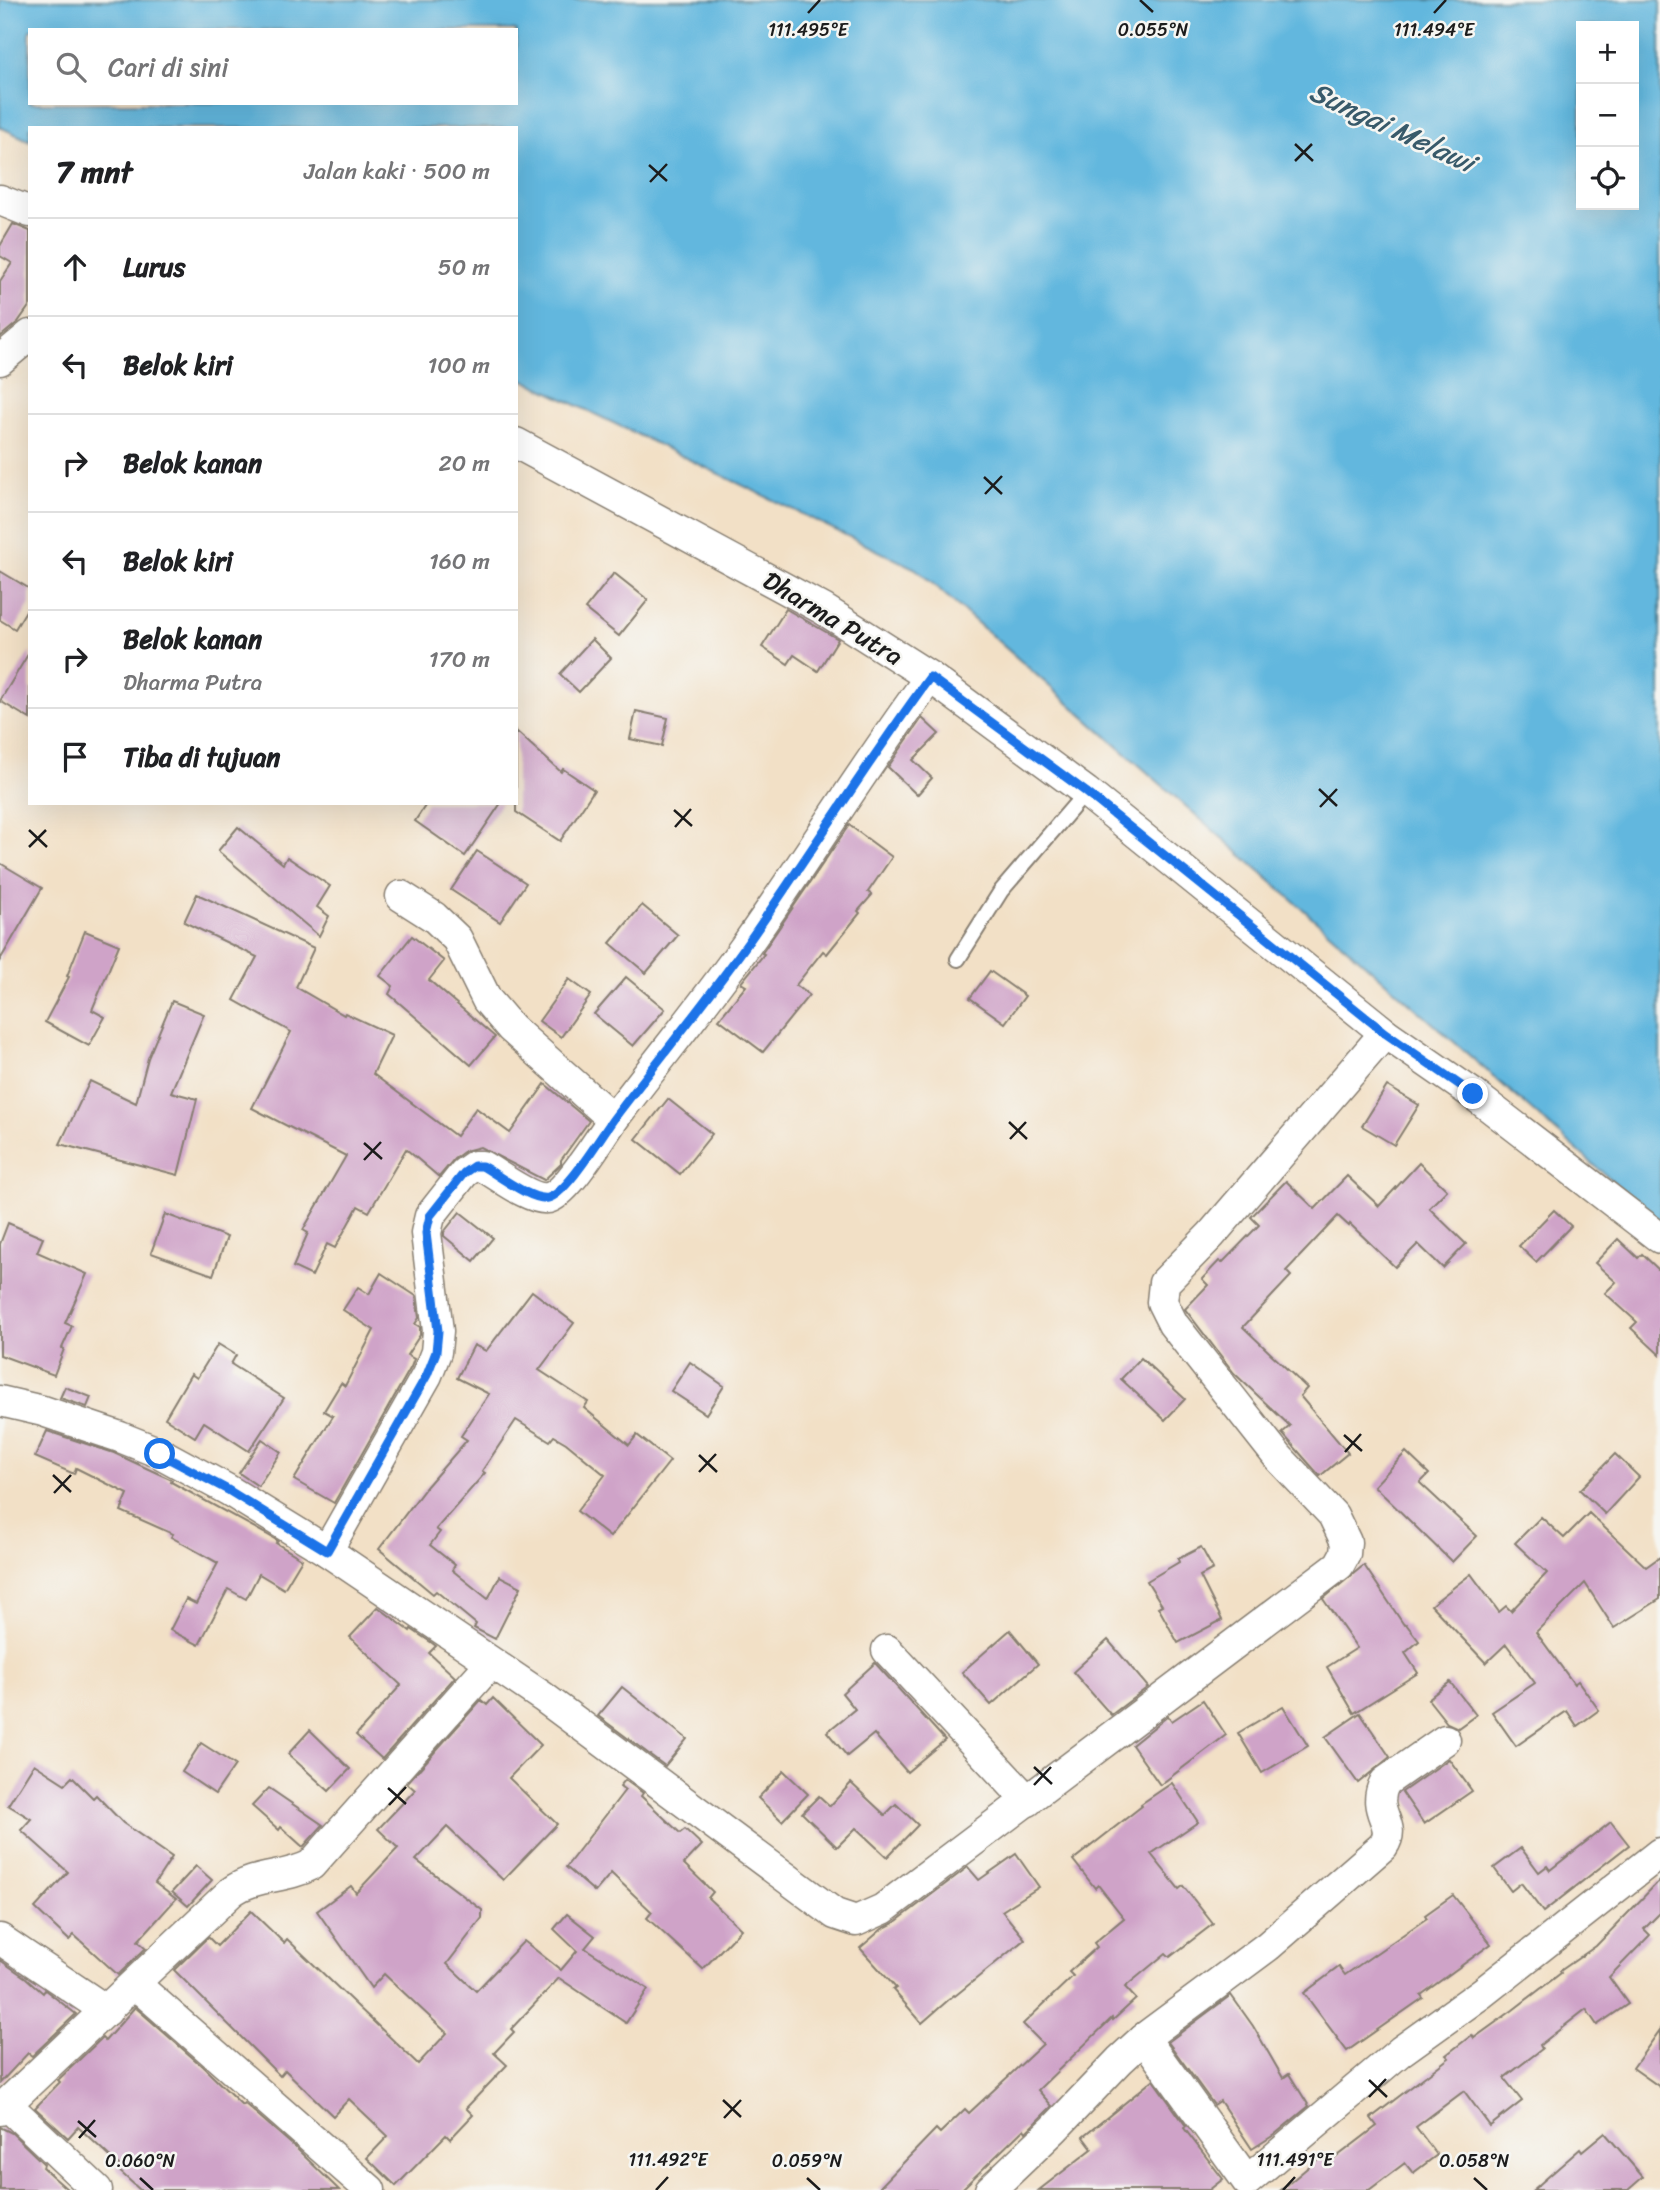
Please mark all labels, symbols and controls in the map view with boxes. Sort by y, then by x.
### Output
text: 111.495°E [768,14,849,46]
text: 0.055°N [1118,14,1189,46]
text: 111.494°E [1394,14,1475,46]
map controls [1576,21,1639,210]
button: + [1576,21,1639,84]
search box [28,28,518,105]
text: Cari di sini [108,44,229,90]
icon: search [52,48,90,86]
water label: Sungai Melawi [1301,67,1487,189]
button: − [1576,84,1639,147]
text: 7 mnt [56,145,132,199]
button: locate [1576,147,1639,210]
text: Jalan kaki · 500 m [304,151,490,192]
text: Lurus [123,244,186,290]
text: 50 m [438,247,490,288]
icon: ahead [56,248,94,286]
text: Belok kiri [123,342,233,388]
text: 100 m [427,345,490,386]
icon: left [56,346,94,384]
text: Belok kanan [123,440,262,486]
text: 20 m [439,443,490,484]
icon: right [56,444,94,482]
text: Belok kiri [123,538,233,584]
text: 160 m [429,541,490,582]
icon: left [56,542,94,580]
street label: Dharma Putra [754,558,912,678]
text: Belok kanan [123,616,262,662]
text: 170 m [429,639,490,680]
icon: right [56,640,94,678]
text: Dharma Putra [123,662,262,703]
text: Tiba di tujuan [123,734,280,780]
icon: arrive [56,738,94,776]
route end [1457,1078,1488,1109]
route start [144,1438,175,1469]
text: 111.492°E [629,2144,709,2176]
text: 111.491°E [1257,2144,1334,2176]
text: 0.060°N [105,2145,176,2177]
text: 0.059°N [772,2145,843,2177]
text: 0.058°N [1439,2145,1510,2177]

